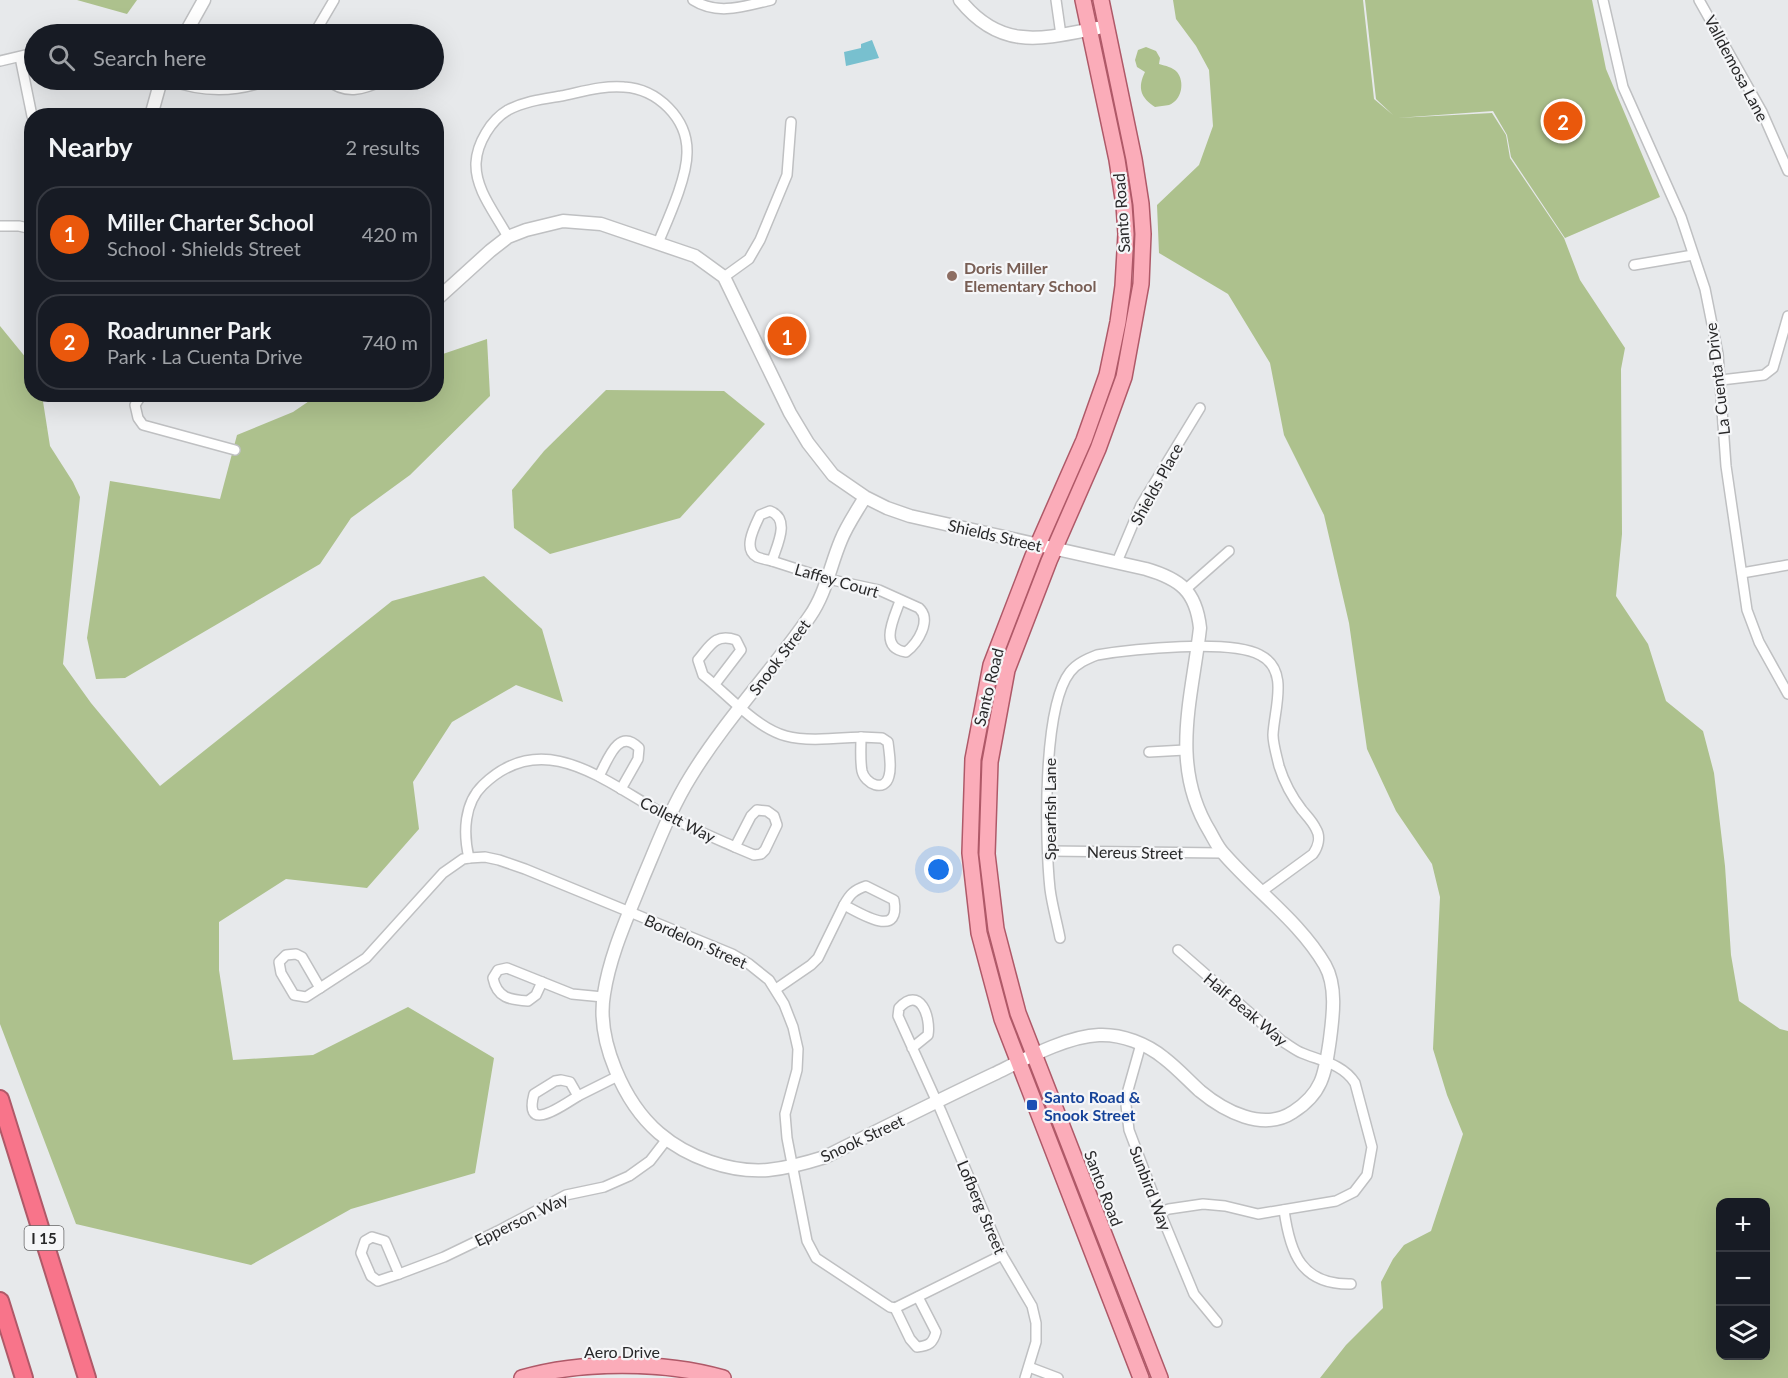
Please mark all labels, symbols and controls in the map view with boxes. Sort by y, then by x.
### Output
street label: Valldemosa Lane [1701,12,1773,124]
search box [24,24,444,90]
icon: search [45,41,78,74]
text: Search here [93,44,206,71]
pin: 2 [1544,98,1582,144]
text: Nearby [48,131,133,163]
text: 2 results [345,135,420,159]
street label: Santo Road [1109,173,1133,253]
text: Miller Charter School [107,209,314,236]
text: 1 [64,222,75,246]
text: 420 m [362,222,418,246]
text: School · Shields Street [107,236,301,260]
place label: Doris Miller Elementary School [964,258,1096,295]
marker: Doris Miller Elementary School [945,269,959,283]
pin: 1 [768,314,806,358]
text: Roadrunner Park [107,317,271,344]
street label: La Cuenta Drive [1701,322,1733,436]
text: 2 [64,330,75,354]
text: 740 m [362,330,418,354]
text: Park · La Cuenta Drive [107,344,303,368]
street label: Shields Place [1126,440,1186,528]
street label: Shields Street [946,515,1044,555]
street label: Laffey Court [793,559,882,601]
street label: Snook Street [744,615,814,699]
street label: Santo Road [969,646,1007,728]
street label: Spearfish Lane [1040,758,1059,860]
street label: Collett Way [637,792,720,846]
street label: Nereus Street [1087,842,1184,862]
your location [924,855,953,884]
street label: Bordelon Street [642,910,750,972]
street label: Half Beak Way [1200,968,1292,1050]
place label: Santo Road & Snook Street [1044,1087,1141,1124]
marker: Santo Road & Snook Street [1025,1098,1039,1112]
street label: Snook Street [817,1110,907,1166]
street label: Sunbird Way [1126,1143,1176,1234]
street label: Santo Road [1081,1147,1127,1229]
street label: Lofberg Street [954,1157,1010,1257]
street label: Epperson Way [471,1188,572,1250]
map controls [1716,1198,1770,1360]
button: + [1716,1198,1770,1252]
road number: I 15 [24,1226,63,1250]
button: − [1716,1252,1770,1306]
button: layers [1716,1306,1770,1360]
street label: Aero Drive [584,1342,660,1361]

